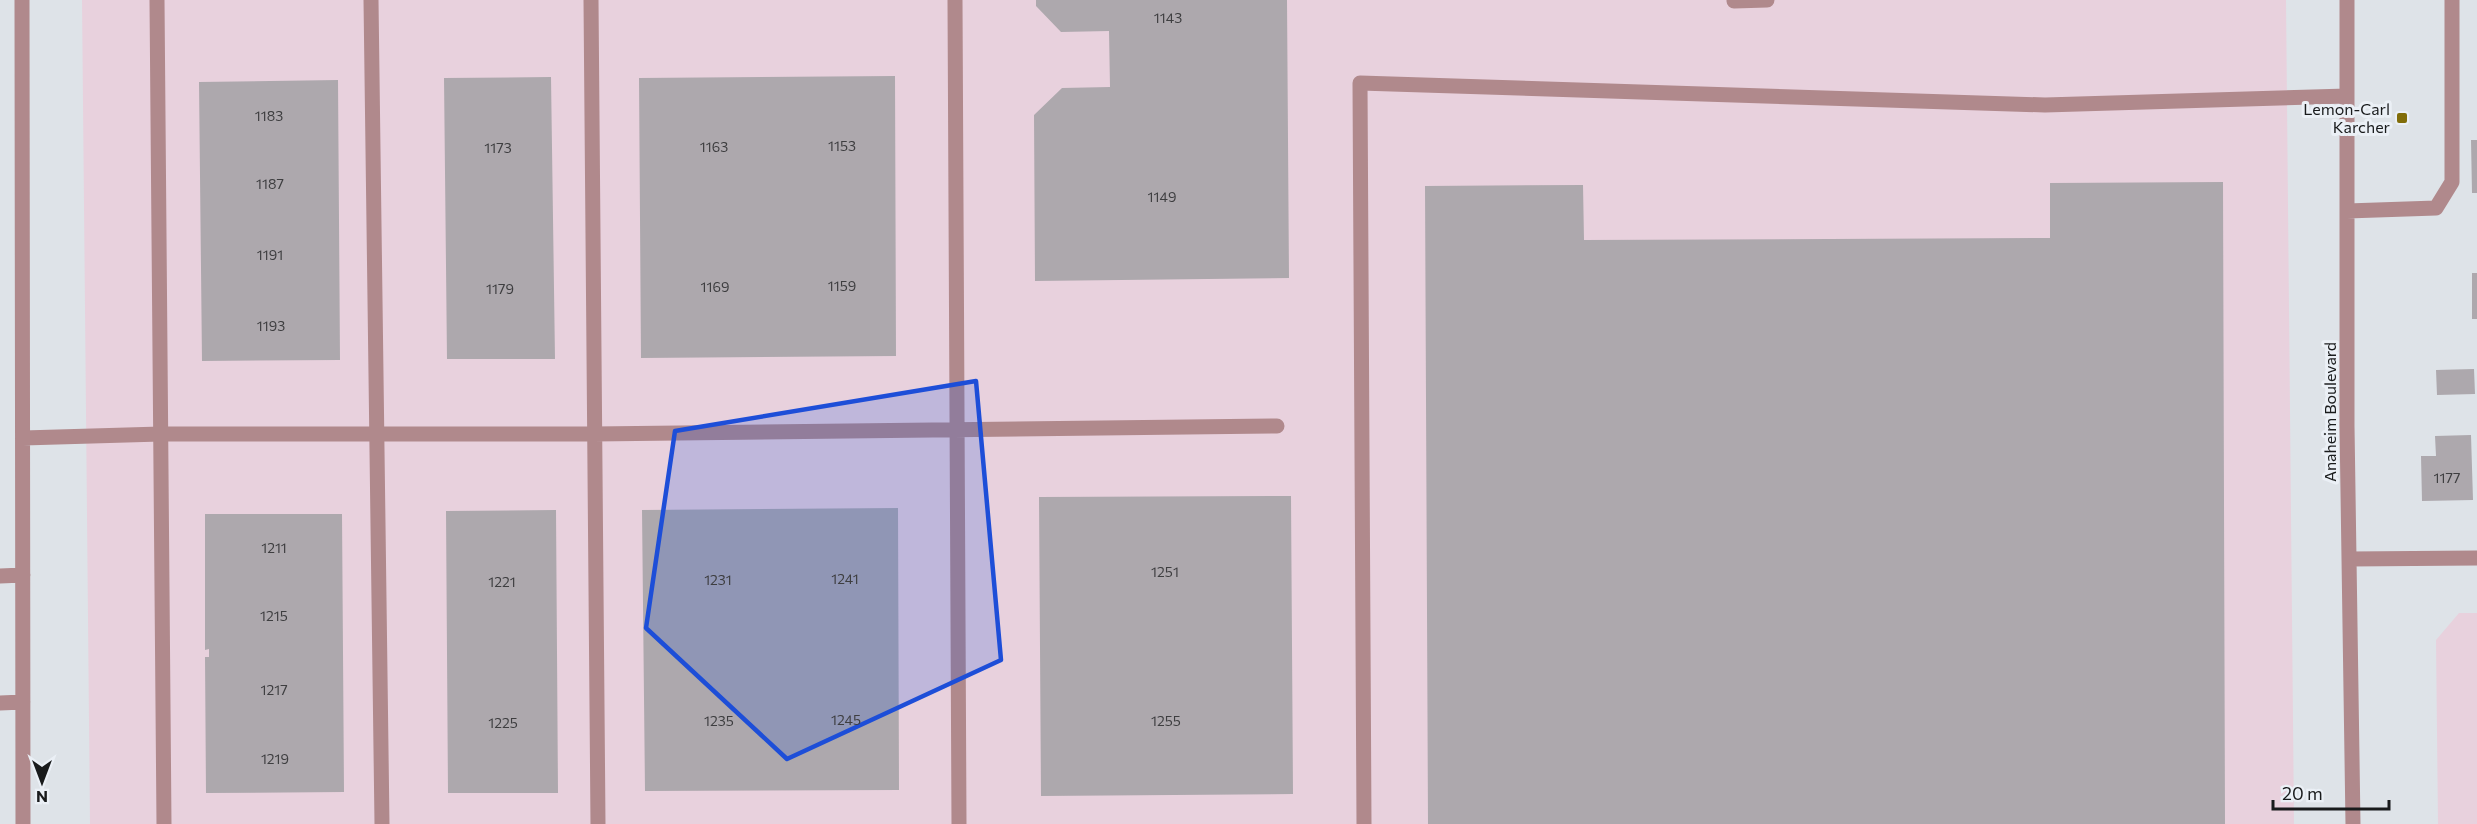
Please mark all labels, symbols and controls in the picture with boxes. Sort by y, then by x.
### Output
house number: 1143 [1154,9,1182,26]
place label: Lemon-Carl Karcher [2303,99,2391,136]
house number: 1183 [255,107,283,124]
marker: Lemon-Carl Karcher [2395,111,2409,125]
house number: 1153 [828,137,856,154]
house number: 1163 [700,138,728,155]
house number: 1173 [484,139,512,156]
house number: 1187 [256,175,284,192]
house number: 1149 [1148,188,1176,205]
house number: 1191 [257,246,283,263]
house number: 1159 [828,277,856,294]
house number: 1169 [701,278,729,295]
house number: 1179 [486,280,514,297]
house number: 1193 [257,317,285,334]
street label: Anaheim Boulevard [2320,342,2339,482]
house number: 1177 [2434,469,2460,486]
house number: 1211 [261,539,287,556]
house number: 1251 [1151,563,1179,580]
house number: 1241 [831,570,859,587]
house number: 1231 [704,571,732,588]
house number: 1221 [488,573,516,590]
house number: 1215 [260,607,288,624]
house number: 1217 [260,681,288,698]
house number: 1245 [831,711,861,728]
house number: 1235 [704,712,734,729]
house number: 1255 [1151,712,1181,729]
house number: 1225 [488,714,518,731]
house number: 1219 [261,750,289,767]
north arrow [12,752,72,812]
scale bar [2273,773,2388,811]
text: 20 m [2282,782,2323,804]
text: N [36,788,48,807]

